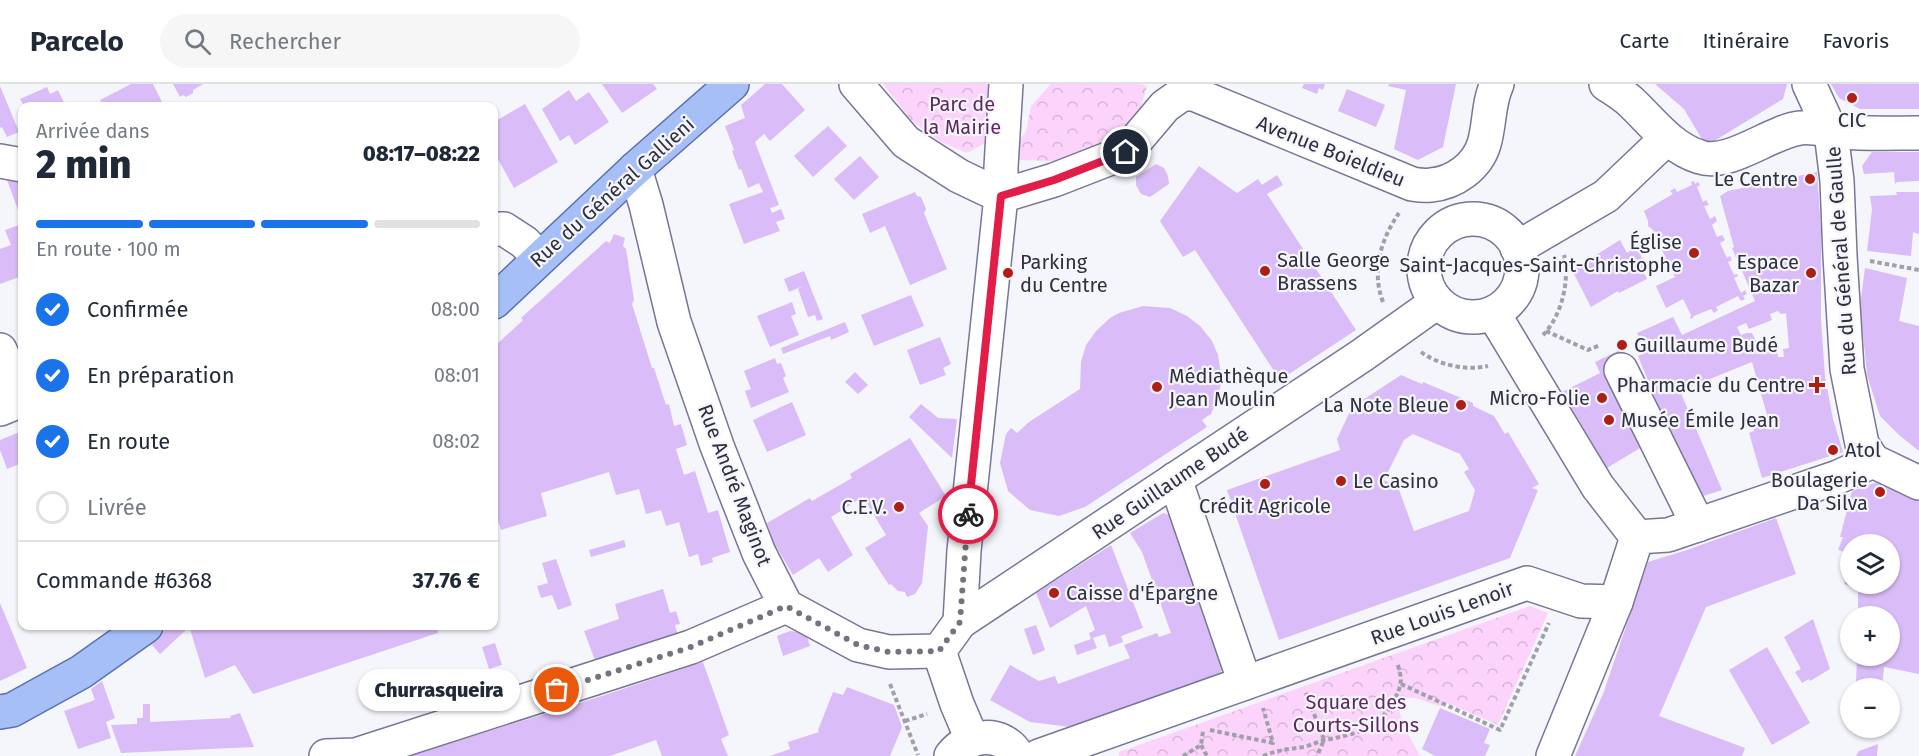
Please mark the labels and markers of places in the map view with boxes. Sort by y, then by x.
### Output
marker: CIC [1845,91,1859,105]
place label: CIC [1838,108,1866,132]
pin [1100,126,1151,177]
place label: Le Centre [1714,167,1798,191]
marker: Le Centre [1803,172,1817,186]
place label: Église Saint-Jacques-Saint-Christophe [1399,230,1682,277]
marker: Église Saint-Jacques-Saint-Christophe [1687,246,1701,260]
place label: Salle George Brassens [1277,248,1390,295]
place label: Parking du Centre [1020,250,1108,297]
place label: Espace Bazar [1736,250,1799,297]
marker: Salle George Brassens [1258,264,1272,278]
marker: Parking du Centre [1001,266,1015,280]
marker: Espace Bazar [1804,266,1818,280]
place label: Guillaume Budé [1634,333,1778,357]
marker: Guillaume Budé [1615,338,1629,352]
place label: Médiathèque Jean Moulin [1169,364,1288,411]
place label: Pharmacie du Centre [1616,373,1805,397]
marker: Pharmacie du Centre [1810,378,1824,392]
marker: Médiathèque Jean Moulin [1150,380,1164,394]
place label: Micro-Folie [1489,386,1590,410]
marker: Micro-Folie [1595,391,1609,405]
place label: La Note Bleue [1323,393,1449,417]
marker: La Note Bleue [1454,398,1468,412]
place label: Musée Émile Jean [1621,408,1779,432]
marker: Musée Émile Jean [1602,413,1616,427]
place label: Atol [1845,438,1881,462]
marker: Atol [1826,443,1840,457]
place label: Boulagerie Da Silva [1771,468,1868,515]
place label: Le Casino [1353,469,1439,493]
marker: Le Casino [1334,474,1348,488]
marker: Crédit Agricole [1258,477,1272,491]
marker: Boulagerie Da Silva [1873,485,1887,499]
place label: Crédit Agricole [1199,494,1331,518]
place label: C.E.V. [842,495,887,519]
marker: C.E.V. [892,500,906,514]
place label: Caisse d'Épargne [1066,581,1218,605]
marker: Caisse d'Épargne [1047,586,1061,600]
pin [531,664,582,715]
callout: Churrasqueira [359,669,521,711]

